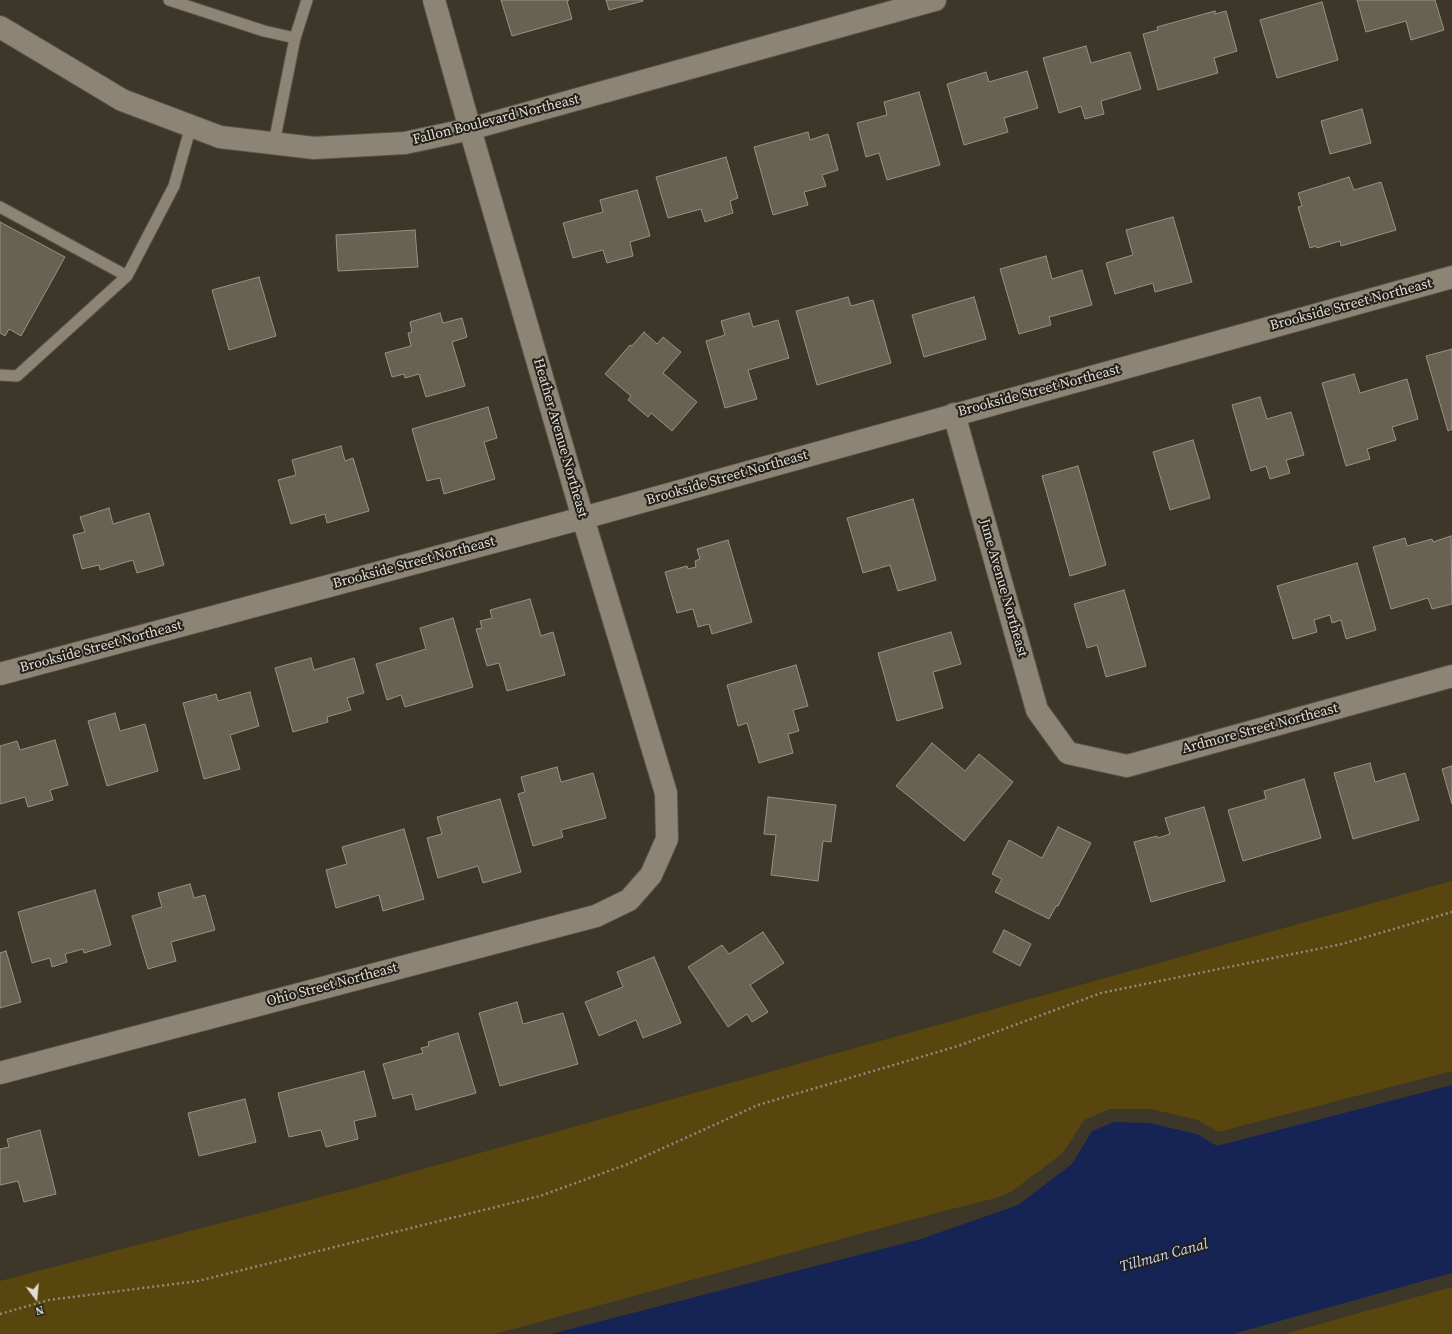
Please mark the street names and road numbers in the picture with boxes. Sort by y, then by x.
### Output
street label: Fallon Boulevard Northeast [411,91,581,149]
street label: Brookside Street Northeast [1268,275,1434,335]
street label: Heather Avenue Northeast [529,356,591,520]
street label: Brookside Street Northeast [956,361,1122,421]
street label: Brookside Street Northeast [644,447,810,509]
street label: June Avenue Northeast [975,517,1031,659]
street label: Brookside Street Northeast [331,533,497,593]
street label: Brookside Street Northeast [18,617,184,677]
street label: Ardmore Street Northeast [1180,700,1340,758]
street label: Ohio Street Northeast [265,959,399,1011]

